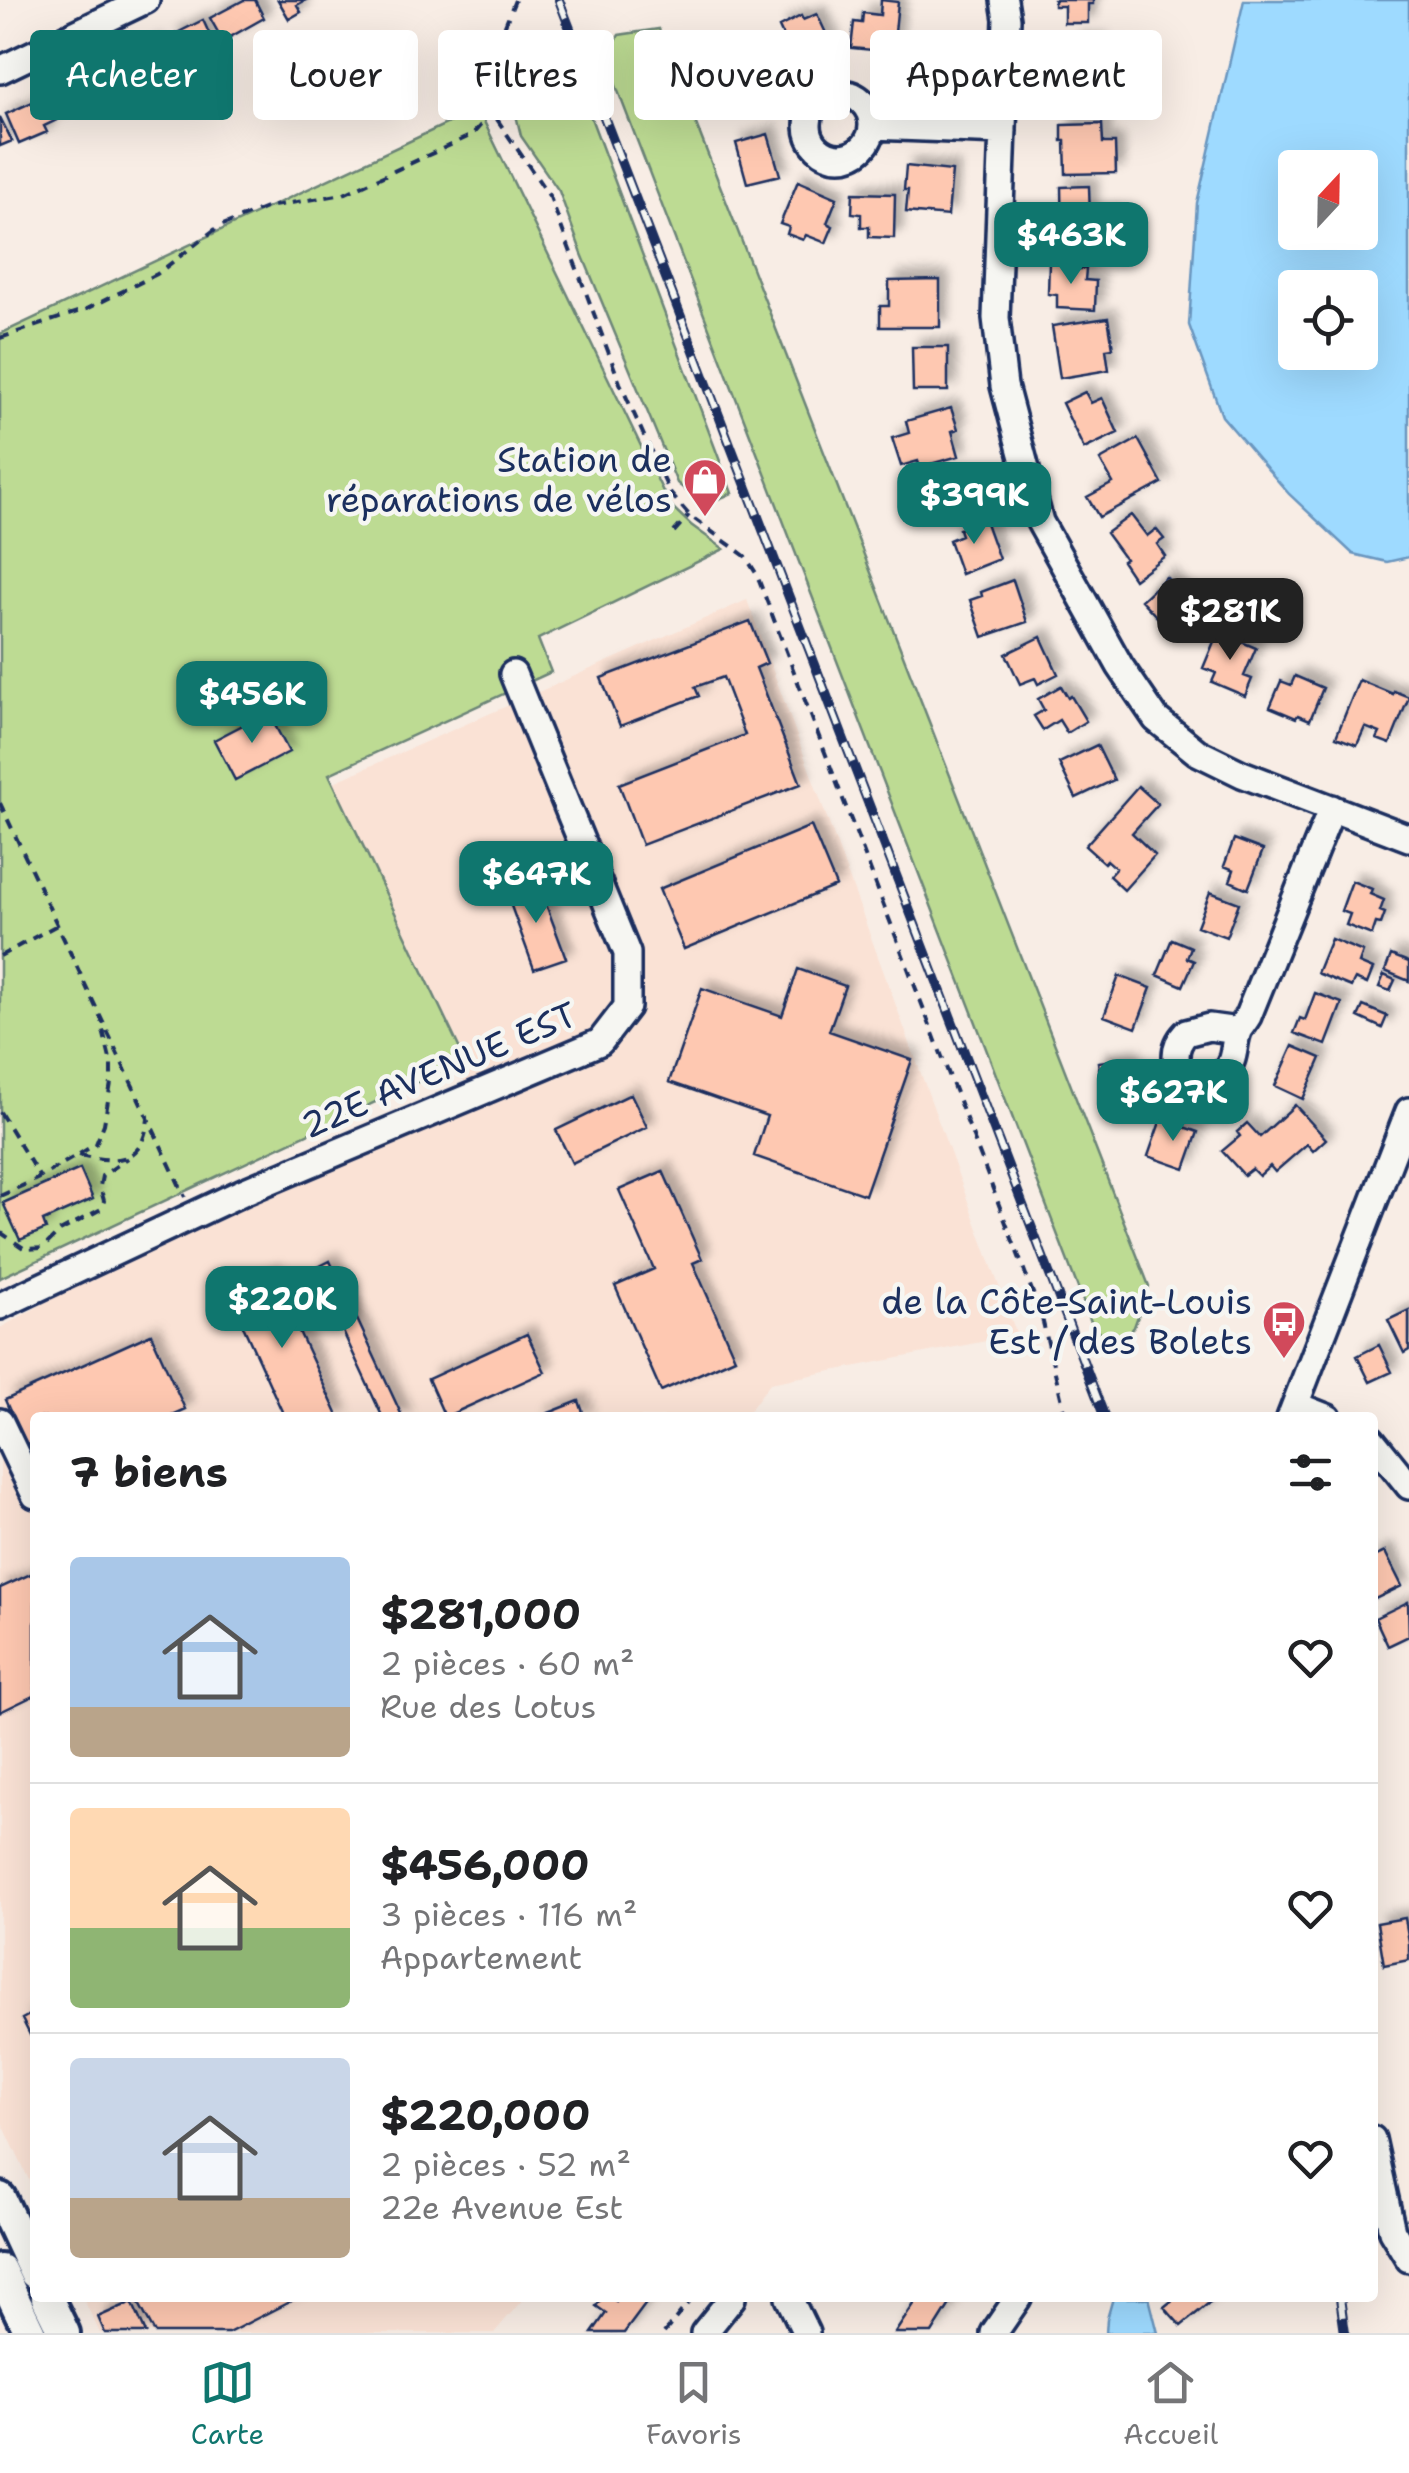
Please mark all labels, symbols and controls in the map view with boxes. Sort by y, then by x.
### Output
chip: Acheter [30,30,233,120]
chip: Louer [253,30,418,120]
chip: Filtres [438,30,614,120]
chip: Nouveau [634,30,850,120]
chip: Appartement [870,30,1162,120]
north arrow [1278,150,1378,250]
map controls [1278,150,1378,370]
pin: $463K [1001,202,1141,287]
text: $463K [1016,213,1126,256]
button: locate [1278,270,1378,370]
place label: Station de réparations de vélos [326,436,672,523]
shop icon: Station de réparations de vélos [682,457,728,518]
pin: $399K [904,462,1044,547]
text: $399K [919,473,1029,516]
pin: $281K [1160,578,1300,663]
text: $281K [1179,589,1281,632]
pin: $456K [182,661,322,746]
text: $456K [198,672,306,715]
pin: $647K [466,841,606,926]
text: $647K [481,852,591,895]
street label: 22E AVENUE EST [294,990,584,1149]
pin: $627K [1103,1059,1243,1144]
text: $627K [1119,1070,1227,1113]
pin: $220K [212,1266,352,1351]
text: $220K [227,1277,337,1320]
place label: de la Côte-Saint-Louis Est / des Bolets [881,1278,1252,1365]
bus stop icon: de la Côte-Saint-Louis Est / des Bolets [1261,1299,1307,1360]
text: 7 biens [70,1444,228,1500]
icon: filters [1283,1445,1338,1500]
text: $281,000 [380,1586,581,1642]
icon: home [150,1597,270,1717]
icon: heart [1283,1630,1338,1685]
text: 2 pièces · 60 m² [380,1642,635,1685]
text: Rue des Lotus [380,1685,596,1728]
text: $456,000 [380,1837,590,1893]
icon: home [150,1848,270,1968]
icon: heart [1283,1881,1338,1936]
text: 3 pièces · 116 m² [380,1893,638,1936]
text: Appartement [380,1936,582,1979]
text: $220,000 [380,2087,591,2143]
icon: home [150,2098,270,2218]
icon: heart [1283,2131,1338,2186]
text: 2 pièces · 52 m² [380,2143,631,2186]
text: 22e Avenue Est [380,2186,623,2229]
tab: Carte [191,2355,264,2453]
tab: Favoris [646,2355,742,2453]
tab: Accueil [1123,2355,1218,2453]

